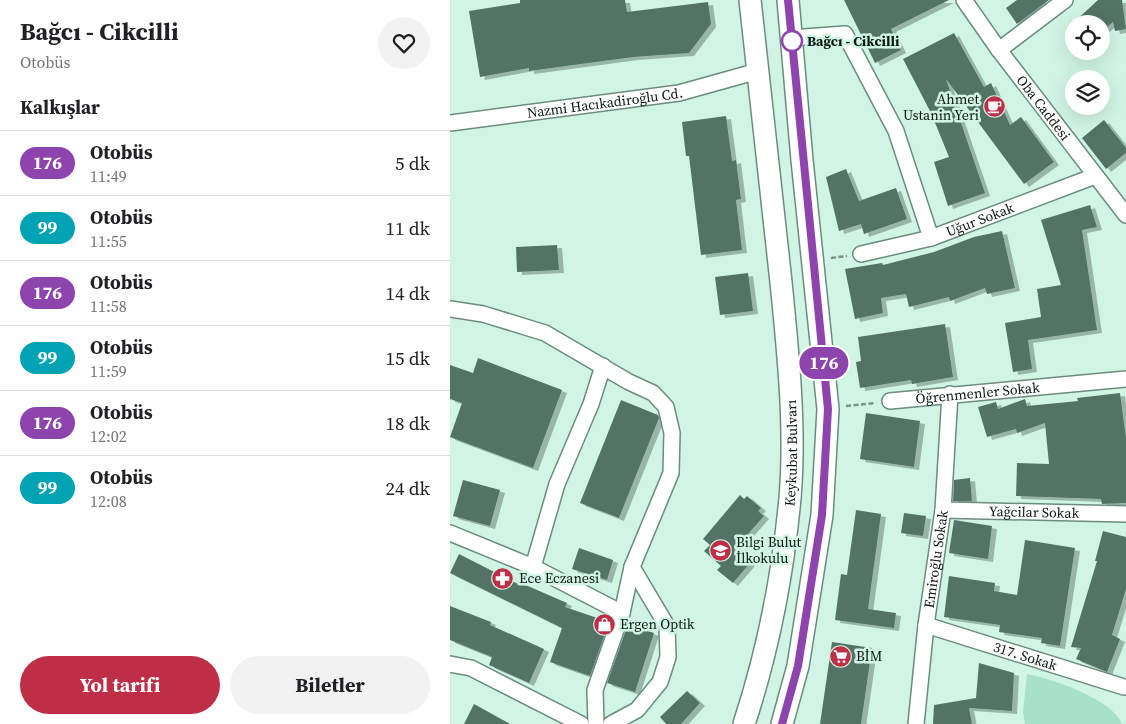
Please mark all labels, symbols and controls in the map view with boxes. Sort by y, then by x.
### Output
text: Bağcı - Cikcilli [20,15,179,48]
map controls [1065,15,1110,115]
button: locate [1065,15,1110,60]
button: heart [378,17,430,69]
marker: Bağcı - Cikcilli [781,30,803,52]
place label: Bağcı - Cikcilli [807,31,900,51]
text: Otobüs [20,51,70,73]
button: layers [1065,70,1110,115]
street label: Oba Caddesi [1012,71,1075,145]
street label: Nazmi Hacıkadiroğlu Cd. [526,82,685,123]
place label: Ahmet Ustanin Yeri [903,89,979,125]
text: Kalkışlar [20,94,100,120]
cafe icon: Ahmet Ustanin Yeri [983,95,1007,119]
text: Otobüs [90,139,153,165]
text: 176 [33,150,62,175]
text: 5 dk [395,150,430,176]
text: 11:49 [90,165,127,187]
street label: Uğur Sokak [943,197,1017,242]
text: Otobüs [90,204,153,230]
text: 99 [38,215,57,240]
text: 11 dk [385,215,430,241]
text: 11:55 [90,230,127,252]
text: Otobüs [90,269,153,295]
text: 176 [33,280,62,305]
text: 14 dk [385,280,430,306]
text: 11:58 [90,295,127,317]
text: Otobüs [90,334,153,360]
text: 99 [38,345,57,370]
text: 15 dk [385,345,430,371]
line badge: 176 [795,347,853,379]
text: 176 [809,350,839,375]
text: 11:59 [90,360,127,382]
street label: Öğrenmenler Sokak [915,377,1041,409]
text: Otobüs [90,399,153,425]
street label: Keykubat Bulvarı [779,399,802,507]
text: 176 [33,410,62,435]
text: 18 dk [385,410,430,436]
text: 12:02 [90,425,127,447]
text: Otobüs [90,464,153,490]
text: 99 [38,475,57,500]
text: 24 dk [385,475,430,501]
text: 12:08 [90,490,127,512]
street label: Yağcilar Sokak [989,501,1080,523]
street label: Emiroğlu Sokak [919,509,953,609]
place label: Bilgi Bulut İlkokulu [736,532,802,568]
school or university icon: Bilgi Bulut İlkokulu [708,538,732,562]
pharmacy icon: Ece Eczanesi [491,566,515,590]
place label: Ece Eczanesi [519,568,599,588]
shop icon: Ergen Optik [592,612,616,636]
place label: Ergen Optik [620,614,695,634]
street label: 317. Sokak [991,637,1060,676]
supermarket icon: BİM [828,644,852,668]
place label: BİM [856,646,882,666]
button: Yol tarifi [20,656,220,714]
button: Biletler [230,656,430,714]

